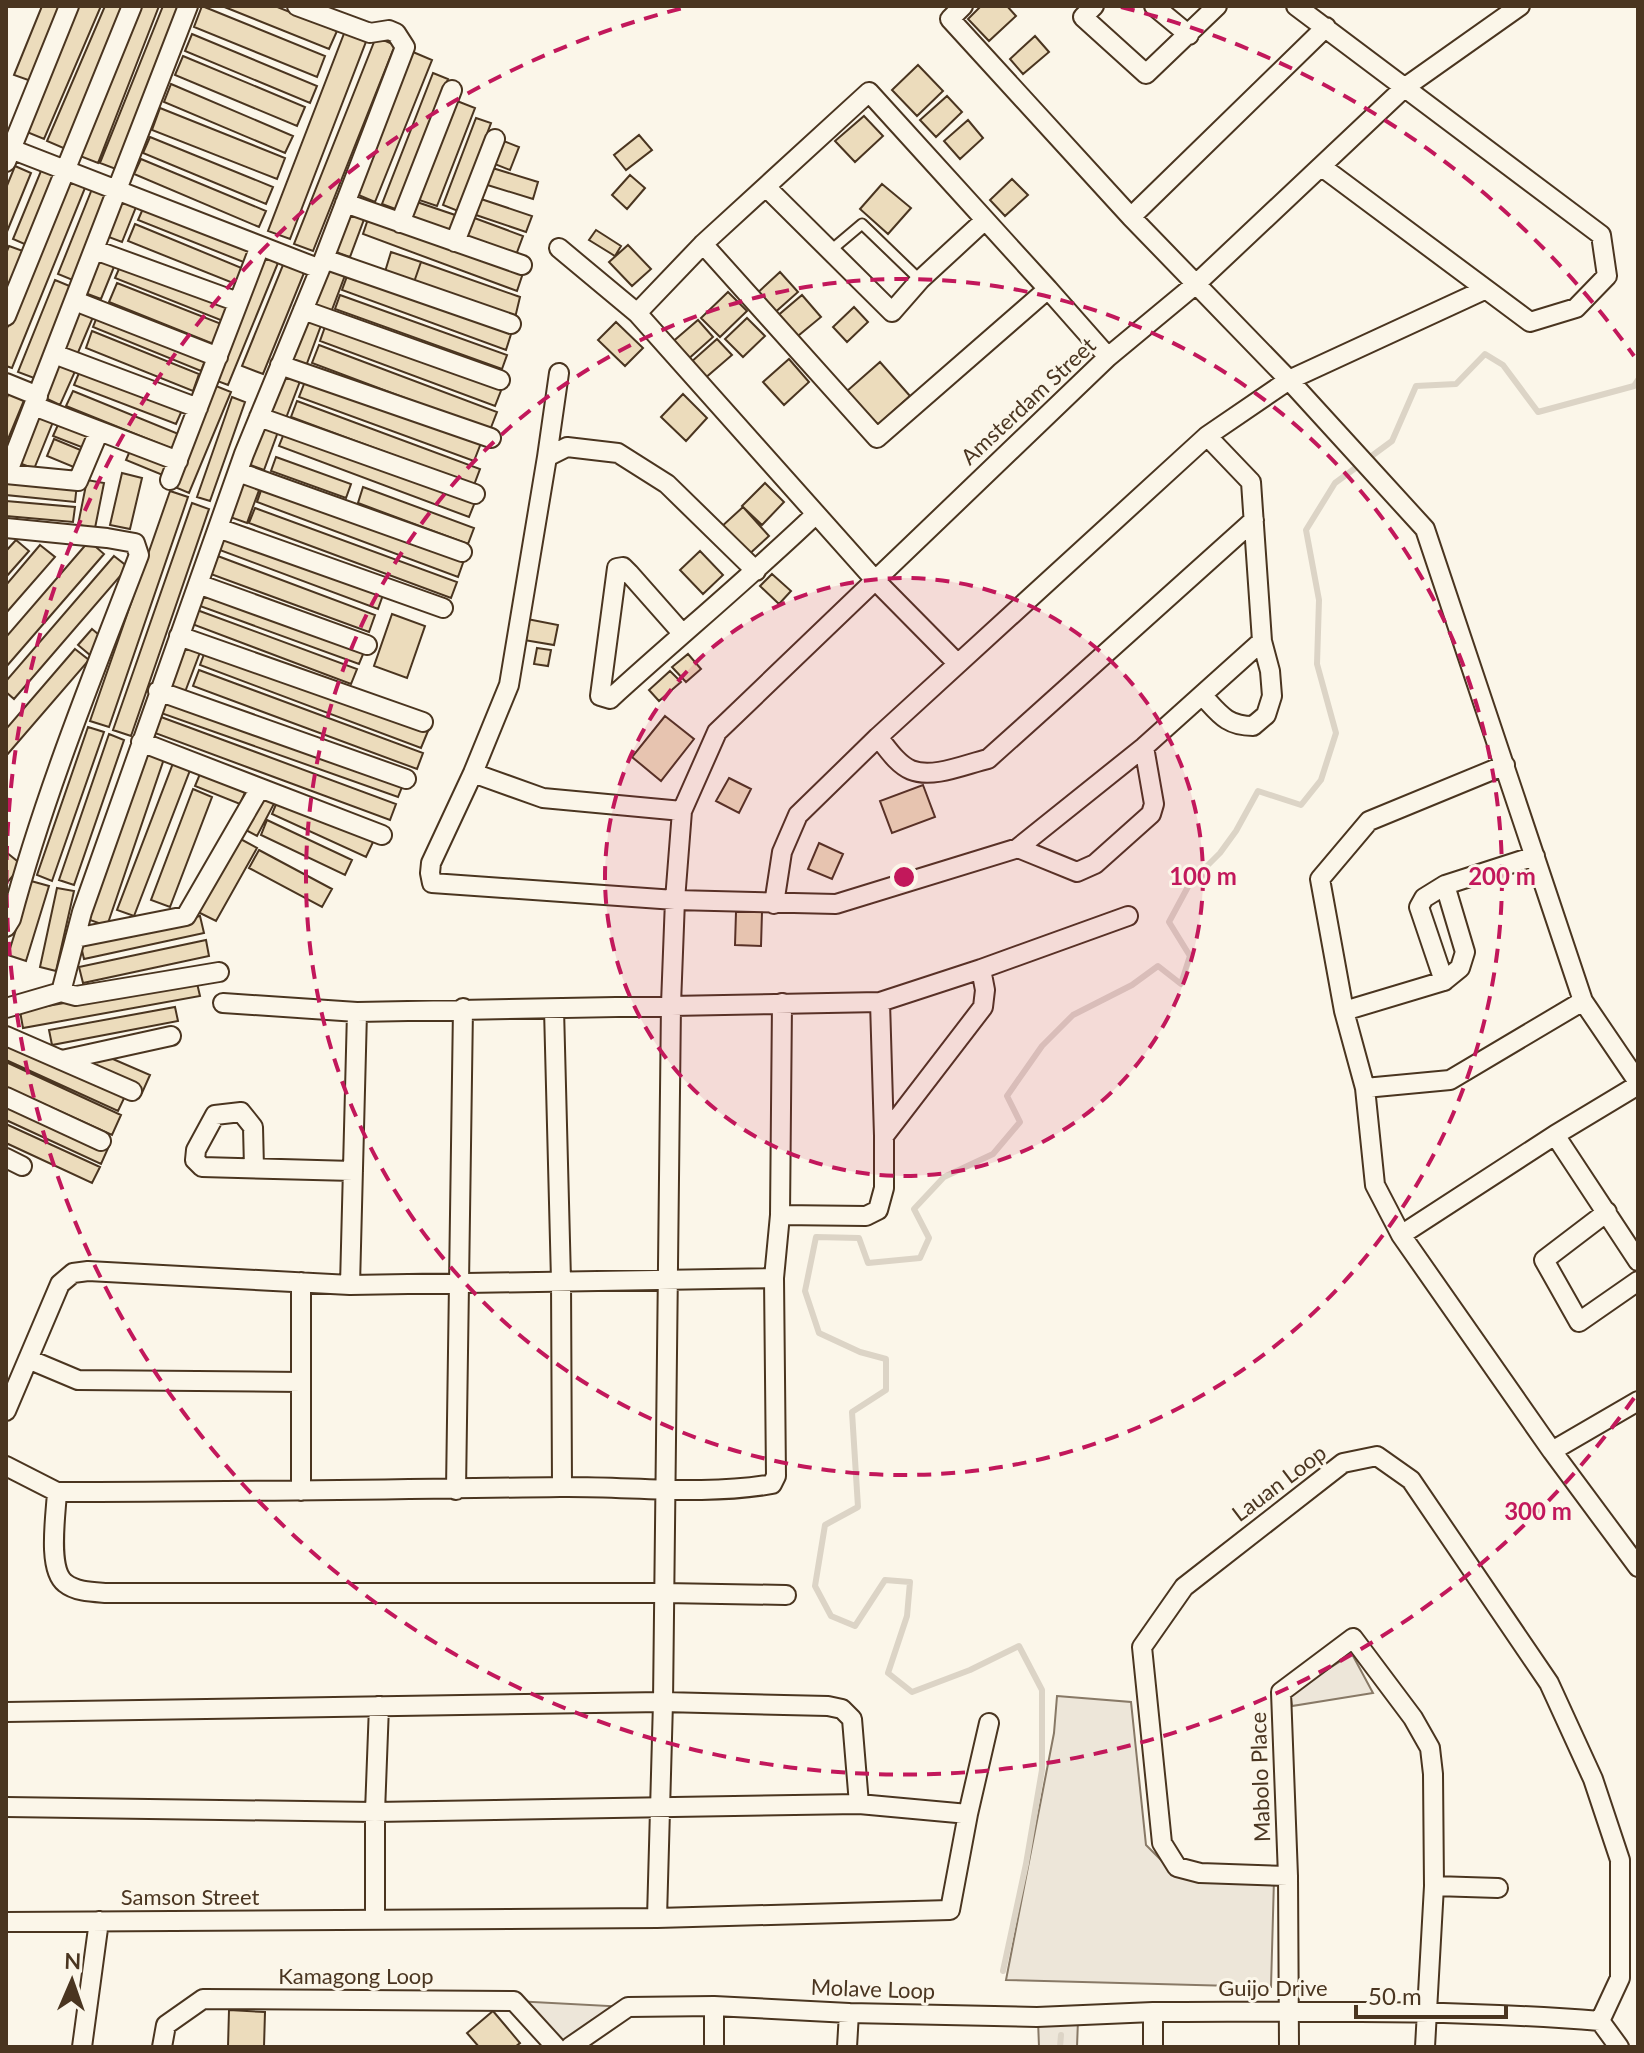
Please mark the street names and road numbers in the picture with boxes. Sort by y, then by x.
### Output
street label: Amsterdam Street [955,331,1101,470]
street label: Lauan Loop [1226,1438,1331,1527]
street label: Mabolo Place [1244,1711,1275,1843]
street label: Samson Street [121,1883,259,1910]
street label: Kamagong Loop [278,1962,434,1989]
street label: Molave Loop [810,1973,936,2004]
street label: Guijo Drive [1218,1974,1328,2001]

